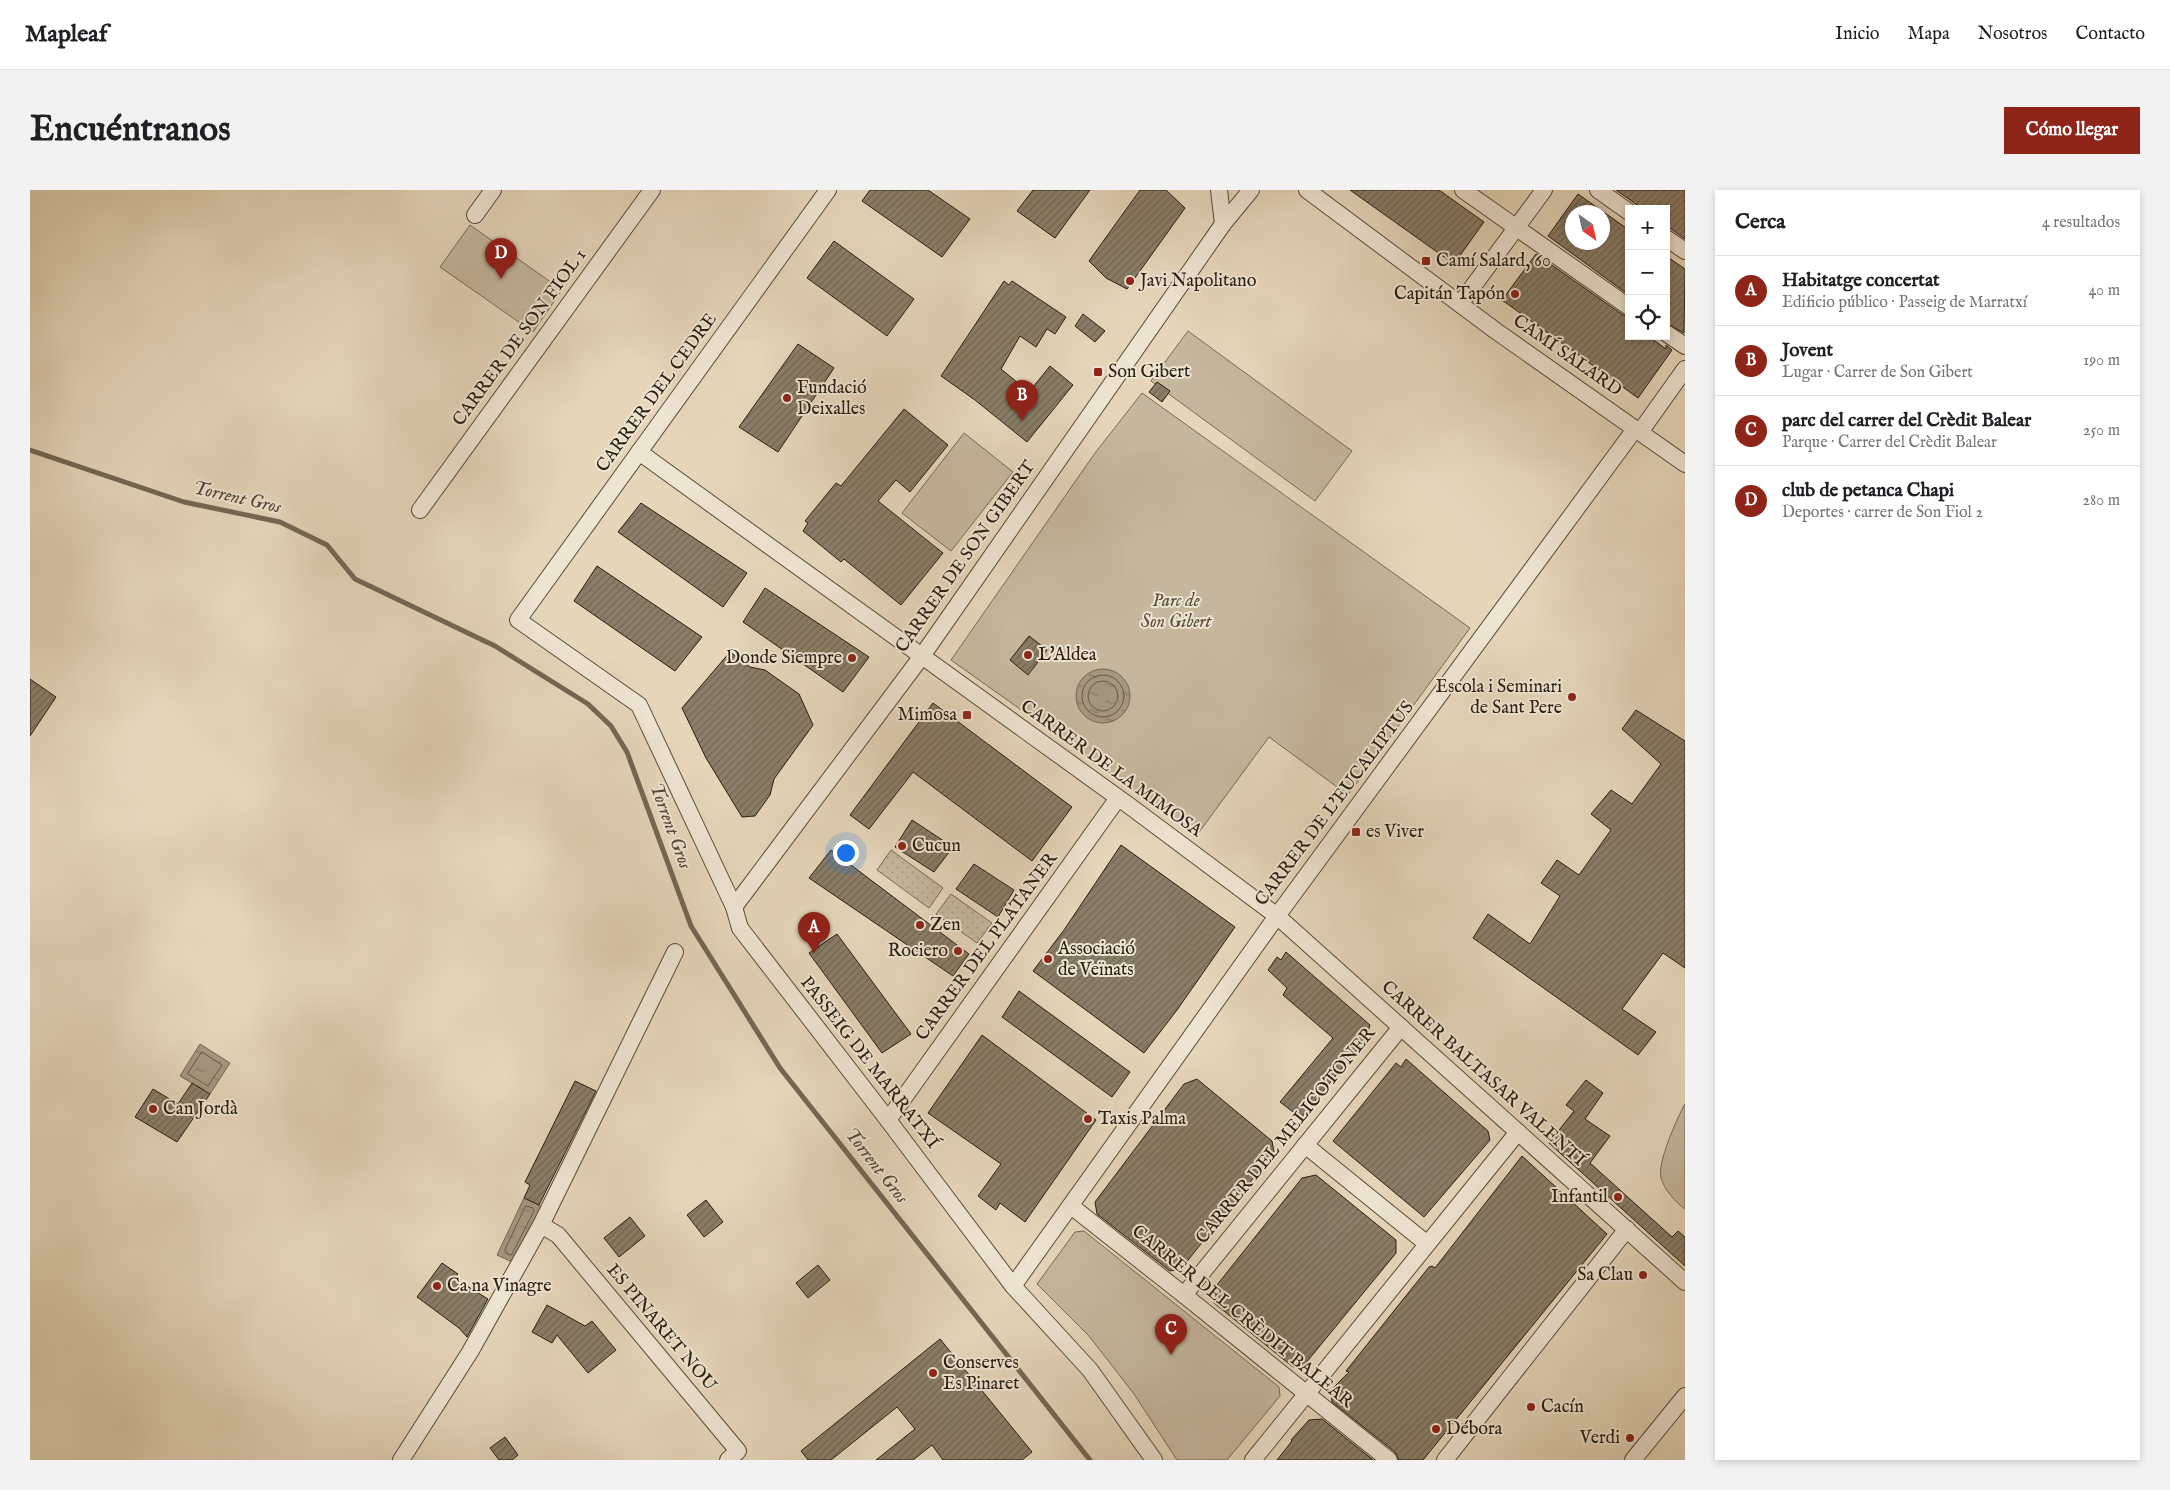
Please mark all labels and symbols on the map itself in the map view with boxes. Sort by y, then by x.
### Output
north arrow [1565,205,1610,250]
pin: D [485,238,517,279]
street label: CARRER DE SON FIOL 1 [449,245,591,431]
place label: Camí Salard, 60 [1436,250,1551,273]
marker: Camí Salard, 60 [1420,255,1432,267]
place label: Javi Napolitano [1138,270,1257,293]
marker: Javi Napolitano [1124,275,1136,287]
place label: Capitán Tapón [1394,283,1505,306]
marker: Capitán Tapón [1509,288,1521,300]
street label: CAMÍ SALARD [1508,308,1627,402]
street label: CARRER DEL CEDRE [591,309,723,477]
place label: Son Gibert [1108,361,1190,384]
marker: Son Gibert [1092,366,1104,378]
place label: Fundació Deixalles [797,377,867,421]
pin: B [1006,380,1038,421]
marker: Fundació Deixalles [781,392,793,404]
street label: CARRER DE SON GIBERT [891,457,1041,657]
water label: Torrent Gros [191,476,284,520]
park label: Parc de Son Gibert [1141,590,1212,634]
place label: L'Aldea [1038,644,1097,667]
place label: Donde Siempre [726,647,842,670]
marker: L'Aldea [1022,649,1034,661]
marker: Donde Siempre [846,652,858,664]
place label: Escola i Seminari de Sant Pere [1435,676,1562,720]
marker: Escola i Seminari de Sant Pere [1566,691,1578,703]
street label: CARRER DE LA MIMOSA [1015,695,1207,843]
street label: CARRER DE L'EUCALIPTUS [1250,697,1420,911]
place label: Mimosa [898,704,957,727]
marker: Mimosa [961,709,973,721]
water label: Torrent Gros [643,780,697,873]
place label: es Viver [1366,821,1424,844]
marker: es Viver [1350,826,1362,838]
place label: Cucun [912,835,961,858]
your location [833,840,859,866]
marker: Cucun [896,840,908,852]
street label: CARRER DEL PLATANER [911,847,1064,1046]
pin: A [798,912,830,953]
place label: Zen [930,914,961,937]
marker: Zen [914,919,926,931]
place label: Associació de Veïnats [1057,938,1135,982]
place label: Rociero [888,940,948,963]
marker: Rociero [952,945,964,957]
marker: Associació de Veïnats [1042,953,1054,965]
street label: PASSEIG DE MARRATXÍ [794,971,946,1155]
street label: CARRER BALTASAR VALENTÍ [1376,975,1592,1173]
street label: CARRER DEL MELICOTONER [1191,1022,1382,1249]
place label: Can Jordà [163,1098,238,1121]
marker: Can Jordà [147,1103,159,1115]
place label: Taxis Palma [1098,1108,1186,1131]
marker: Taxis Palma [1082,1113,1094,1125]
water label: Torrent Gros [839,1123,913,1209]
place label: Infantil [1551,1186,1608,1209]
marker: Infantil [1612,1191,1624,1203]
street label: CARRER DEL CRÈDIT BALEAR [1127,1221,1357,1413]
street label: ES PINARET NOU [601,1259,722,1397]
place label: Sa Clau [1577,1264,1633,1287]
marker: Sa Clau [1637,1269,1649,1281]
place label: Ca na Vinagre [447,1275,551,1298]
marker: Ca na Vinagre [431,1280,443,1292]
pin: C [1155,1314,1187,1355]
place label: Conserves Es Pinaret [943,1352,1019,1396]
marker: Conserves Es Pinaret [927,1367,939,1379]
place label: Cacín [1541,1396,1584,1419]
marker: Cacín [1525,1401,1537,1413]
place label: Débora [1446,1418,1503,1441]
marker: Débora [1430,1423,1442,1435]
place label: Verdi [1579,1427,1620,1450]
marker: Verdi [1624,1432,1636,1444]

